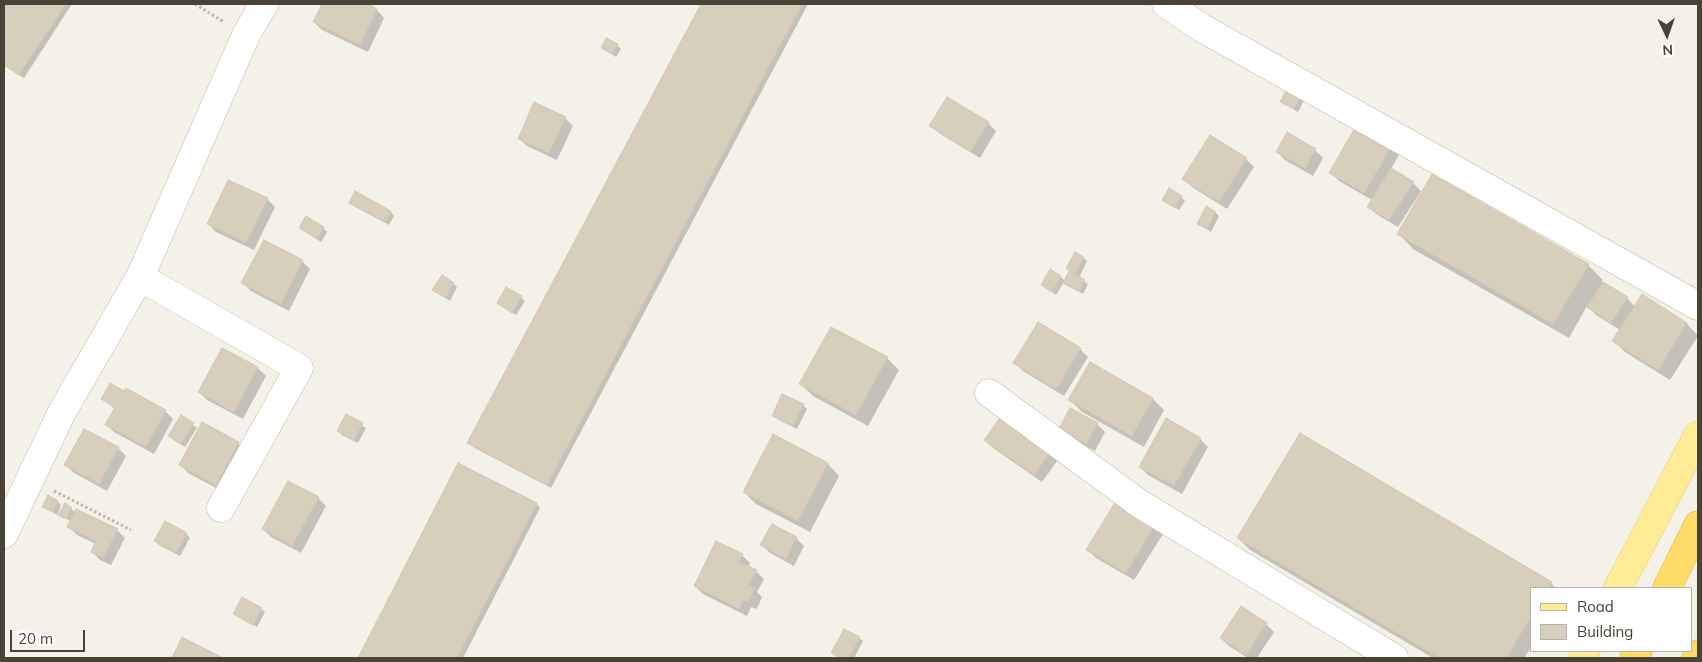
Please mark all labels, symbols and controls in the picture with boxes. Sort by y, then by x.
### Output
north arrow [1642,10,1692,60]
text: N [1662,41,1674,59]
legend [1530,587,1692,652]
text: Road [1577,597,1614,616]
scale bar [12,620,88,652]
text: Building [1577,622,1633,641]
text: 20 m [18,629,53,648]

